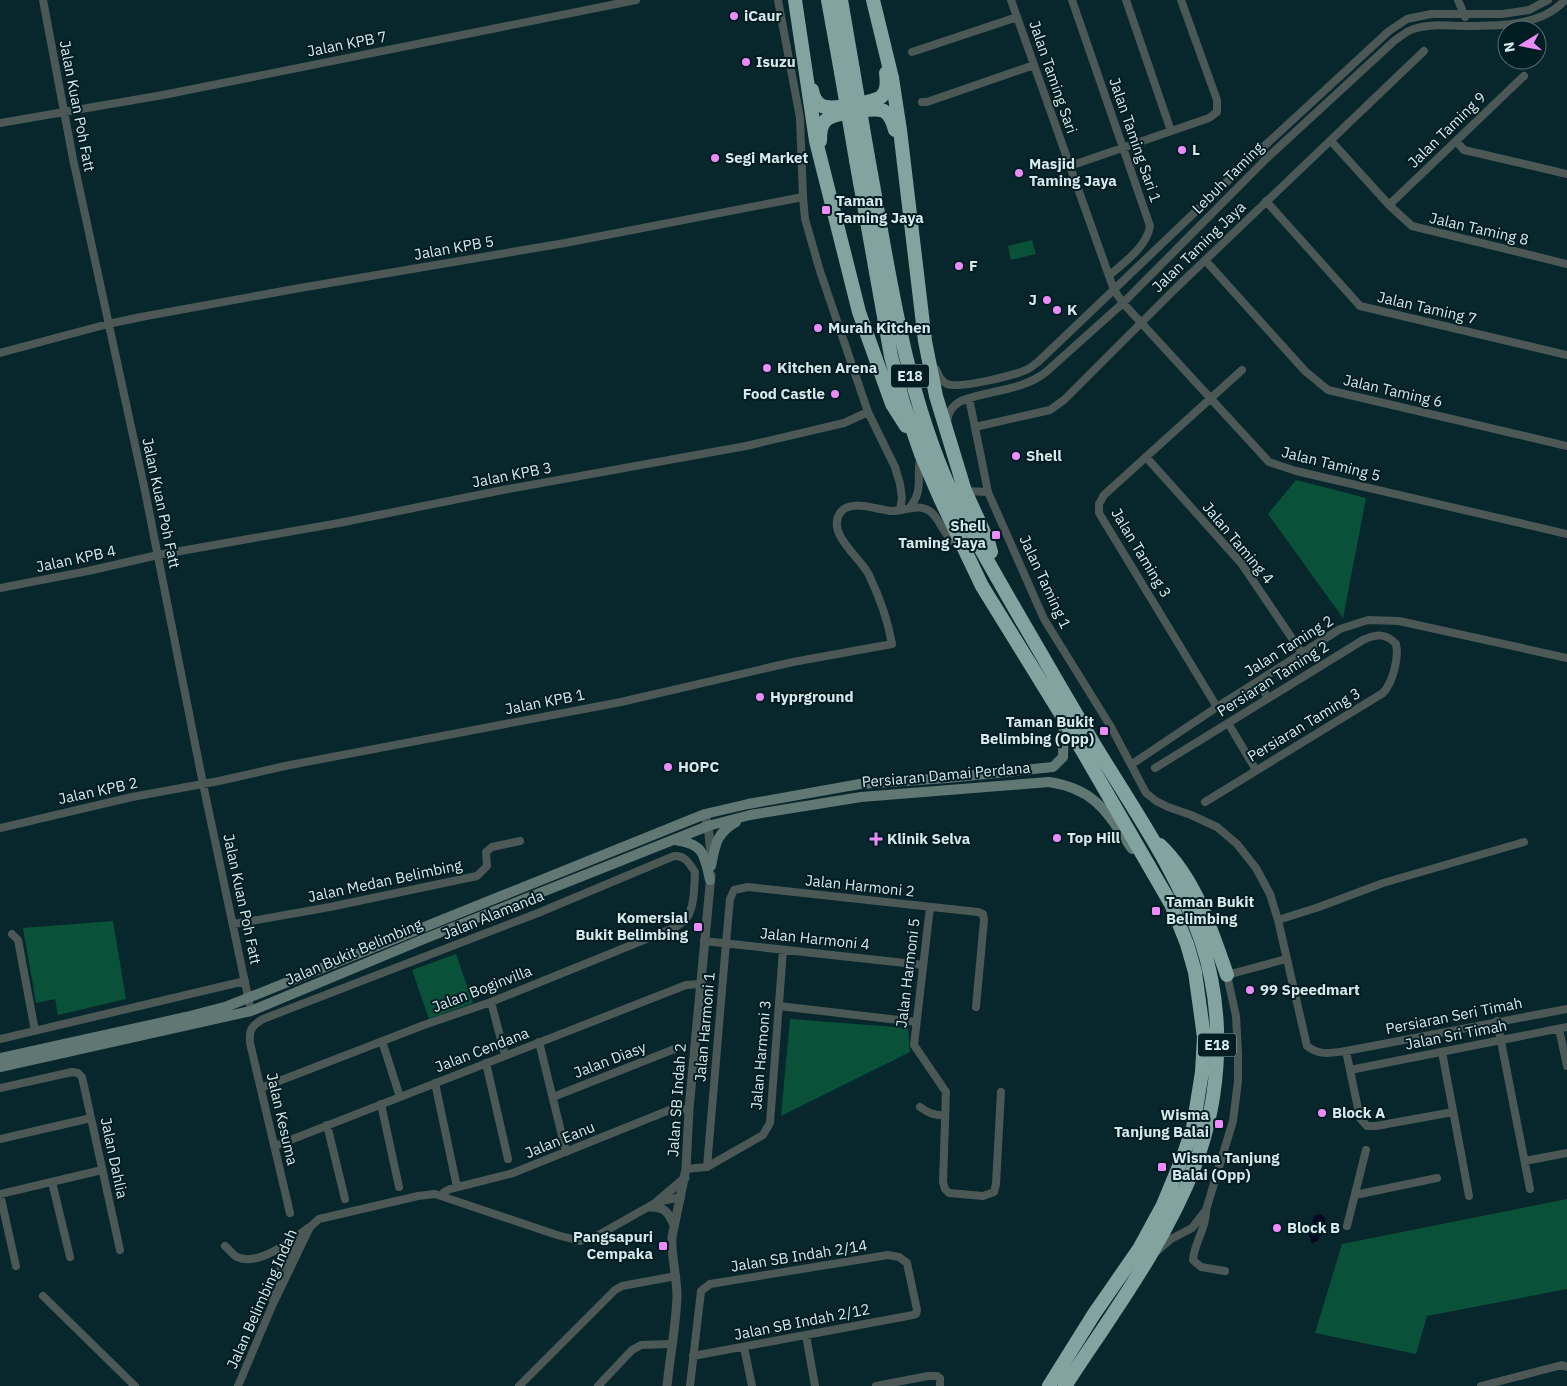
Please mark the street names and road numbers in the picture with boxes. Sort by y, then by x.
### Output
street label: Jalan Taming Sari [1025,18,1082,136]
street label: Jalan KPB 7 [305,26,388,61]
street label: Jalan Kuan Poh Fatt [55,39,100,173]
street label: Jalan Taming Sari 1 [1105,75,1166,205]
street label: Jalan Taming 9 [1404,88,1490,172]
street label: Lebuh Taming [1188,138,1268,217]
street label: Jalan Taming Jaya [1148,197,1250,296]
street label: Jalan Taming 8 [1428,208,1531,249]
street label: Jalan KPB 5 [413,231,495,264]
street label: Jalan Taming 7 [1376,287,1479,328]
road number: E18 [891,364,929,388]
street label: Jalan Taming 6 [1342,370,1445,411]
street label: Jalan Kuan Poh Fatt [138,436,185,570]
street label: Jalan Taming 5 [1280,442,1383,485]
street label: Jalan KPB 3 [470,457,553,492]
street label: Jalan Taming 4 [1199,498,1278,588]
street label: Jalan Taming 3 [1107,504,1176,601]
street label: Jalan Taming 1 [1015,532,1075,632]
street label: Jalan KPB 4 [34,541,117,576]
street label: Jalan Taming 2 [1241,611,1337,680]
street label: Persiaran Taming 2 [1213,636,1332,721]
street label: Persiaran Taming 3 [1244,683,1364,766]
street label: Jalan KPB 1 [503,684,586,719]
street label: Persiaran Damai Perdana [861,758,1031,791]
street label: Jalan KPB 2 [56,773,139,808]
street label: Jalan Kuan Poh Fatt [219,832,266,966]
street label: Jalan Medan Belimbing [306,855,464,906]
street label: Jalan Harmoni 2 [804,870,916,901]
street label: Jalan Alamanda [439,886,546,944]
street label: Jalan Bukit Belimbing [283,914,425,989]
street label: Jalan Harmoni 5 [891,917,924,1029]
street label: Jalan Harmoni 4 [759,923,871,954]
street label: Jalan Boginvilla [429,961,534,1016]
street label: Jalan Harmoni 1 [690,971,719,1083]
street label: Persiaran Seri Timah [1384,993,1524,1038]
street label: Jalan Harmoni 3 [746,999,775,1111]
street label: Jalan Sri Timah [1403,1015,1508,1054]
street label: Jalan Cendana [432,1023,531,1076]
road number: E18 [1198,1034,1236,1056]
street label: Jalan Diasy [571,1037,649,1082]
street label: Jalan SB Indah 2 [663,1042,690,1158]
street label: Jalan Kesuma [263,1071,302,1167]
street label: Jalan Dahlia [97,1116,132,1200]
street label: Jalan Eanu [522,1117,597,1162]
street label: Jalan Belimbing Indah [222,1226,301,1372]
street label: Jalan SB Indah 2/14 [729,1235,869,1276]
street label: Jalan SB Indah 2/12 [732,1299,871,1344]

